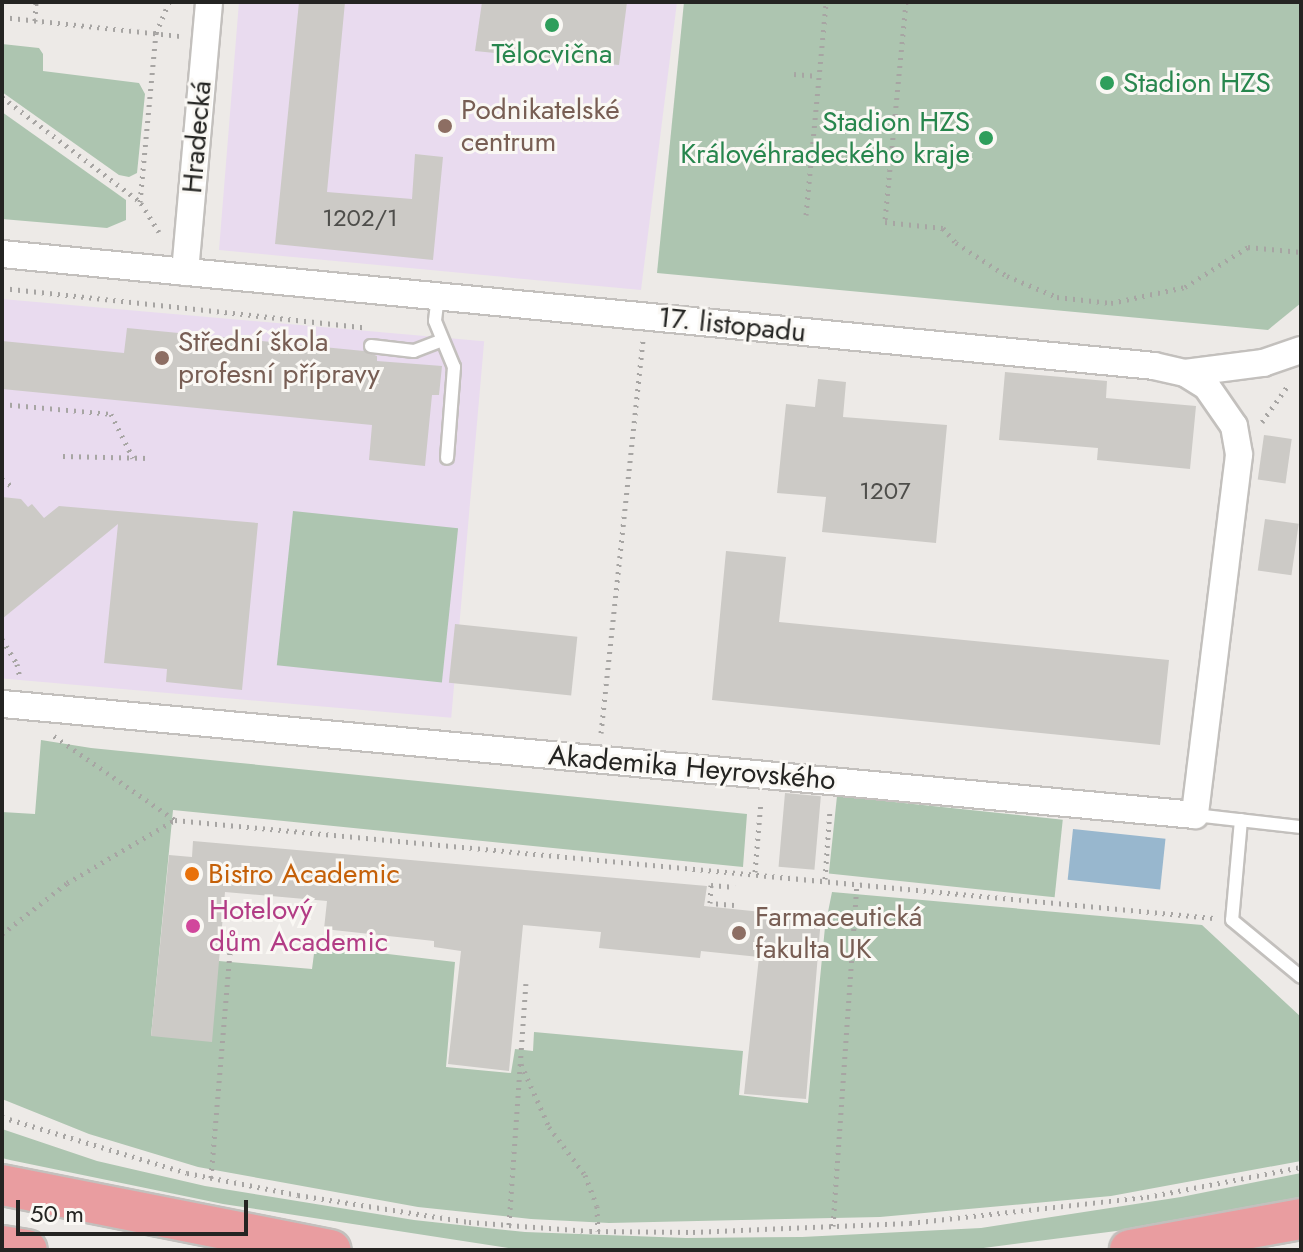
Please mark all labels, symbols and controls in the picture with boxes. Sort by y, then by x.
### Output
marker: Tělocvična [543,16,561,34]
place label: Tělocvična [492,37,612,71]
place label: Stadion HZS [1123,66,1271,100]
marker: Stadion HZS [1098,74,1116,92]
street label: Hradecká [175,79,219,195]
place label: Podnikatelské centrum [461,93,620,159]
place label: Stadion HZS Královéhradeckého kraje [680,105,970,171]
marker: Podnikatelské centrum [436,117,454,135]
marker: Stadion HZS Královéhradeckého kraje [977,129,995,147]
house number: 1202/1 [322,204,398,232]
street label: 17. listopadu [656,301,808,349]
place label: Střední škola profesní přípravy [178,325,380,391]
marker: Střední škola profesní přípravy [153,349,171,367]
house number: 1207 [859,477,911,505]
street label: Akademika Heyrovského [547,739,837,797]
place label: Bistro Academic [208,857,400,891]
marker: Bistro Academic [183,865,201,883]
place label: Hotelový dům Academic [209,893,388,959]
place label: Farmaceutická fakulta UK [755,900,922,966]
marker: Hotelový dům Academic [184,917,202,935]
marker: Farmaceutická fakulta UK [730,924,748,942]
scale bar [20,1184,252,1234]
text: 50 m [30,1196,84,1231]

